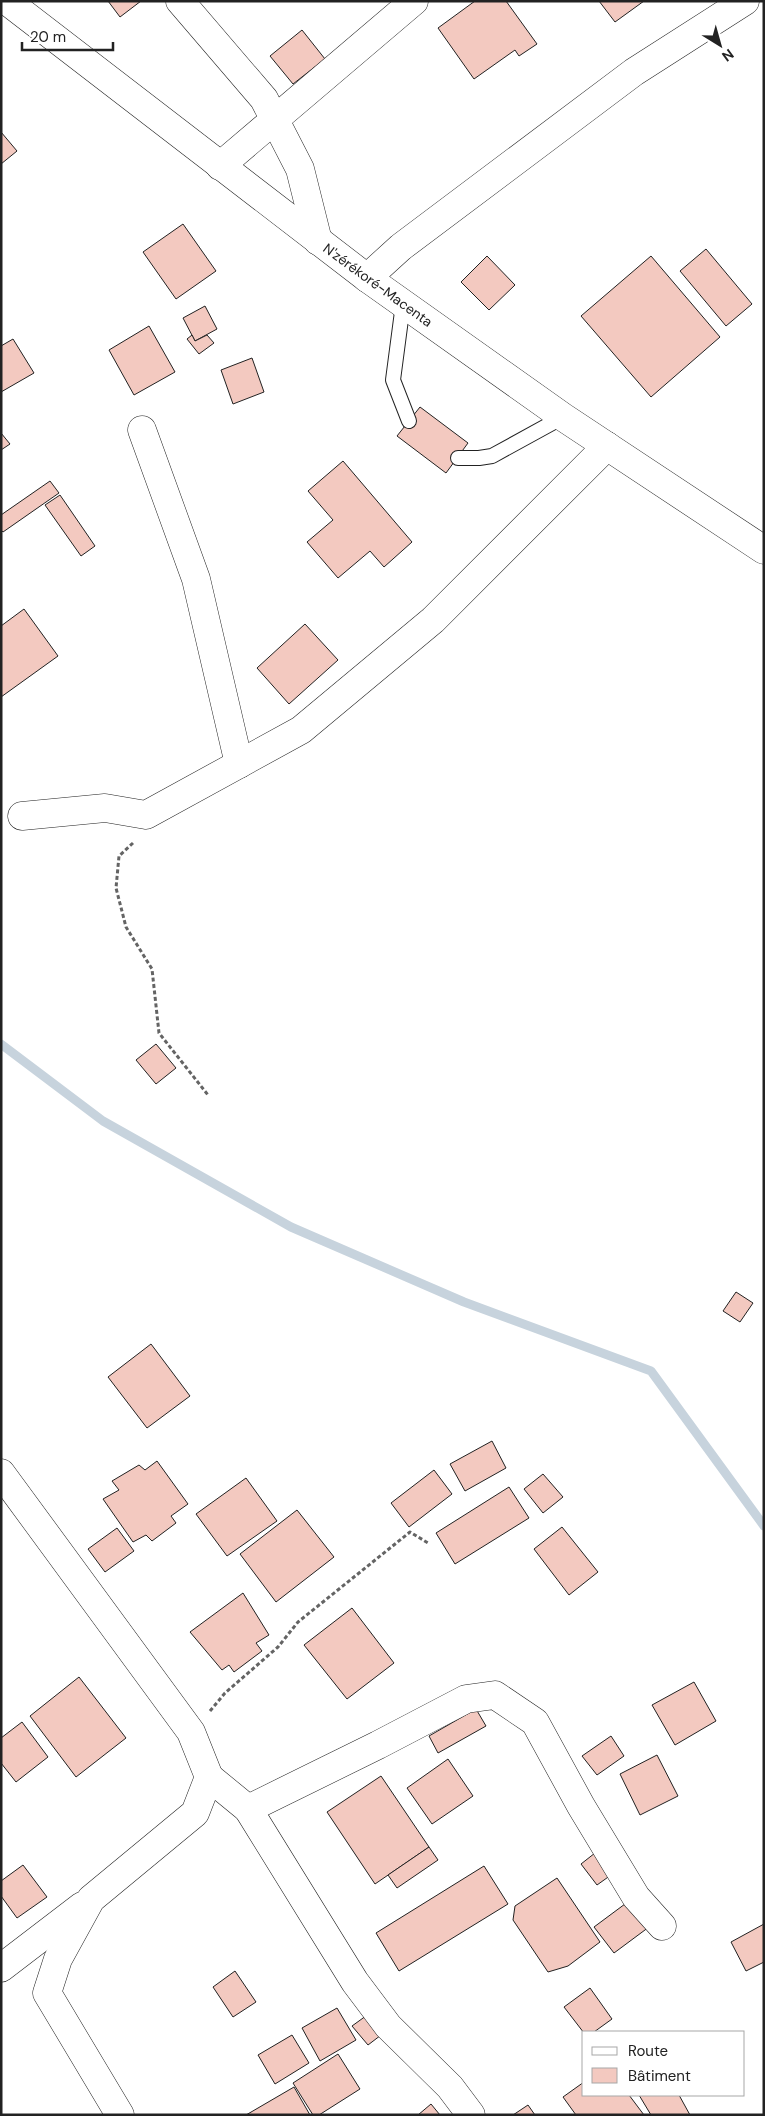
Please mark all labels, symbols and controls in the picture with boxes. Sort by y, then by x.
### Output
scale bar [22,20,114,52]
north arrow [695,20,745,70]
text: 20 m [30,27,66,47]
text: N [718,45,737,66]
street label: N'zérékoré-Macenta [320,239,436,331]
legend [582,2031,745,2096]
text: Route [628,2041,668,2061]
text: Bâtiment [628,2066,691,2086]

